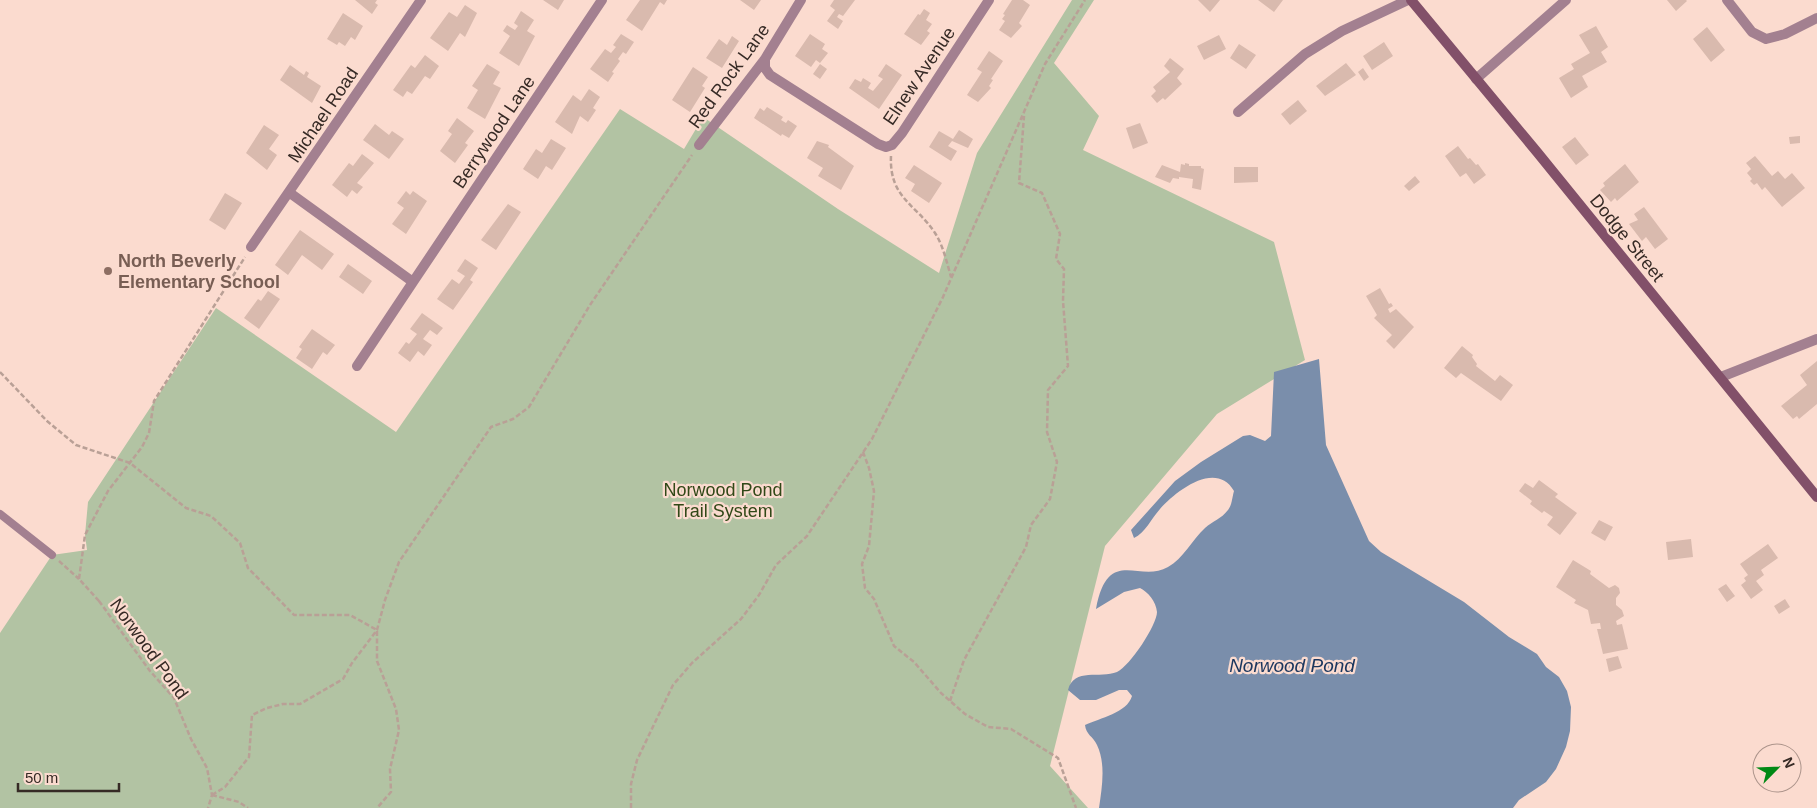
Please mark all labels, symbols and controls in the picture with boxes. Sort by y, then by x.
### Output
street label: Red Rock Lane [684,20,774,132]
street label: Elnew Avenue [879,23,959,129]
street label: Michael Road [284,64,362,166]
street label: Berrywood Lane [449,72,539,192]
street label: Dodge Street [1586,190,1668,286]
place label: North Beverly Elementary School [118,251,280,292]
marker: North Beverly Elementary School [102,265,114,277]
park label: Norwood Pond Trail System [663,480,783,521]
street label: Norwood Pond [106,595,192,703]
water label: Norwood Pond [1229,655,1356,676]
north arrow [1752,743,1802,793]
text: N [1780,755,1798,771]
scale bar [18,760,119,792]
text: 50 m [25,769,58,786]

